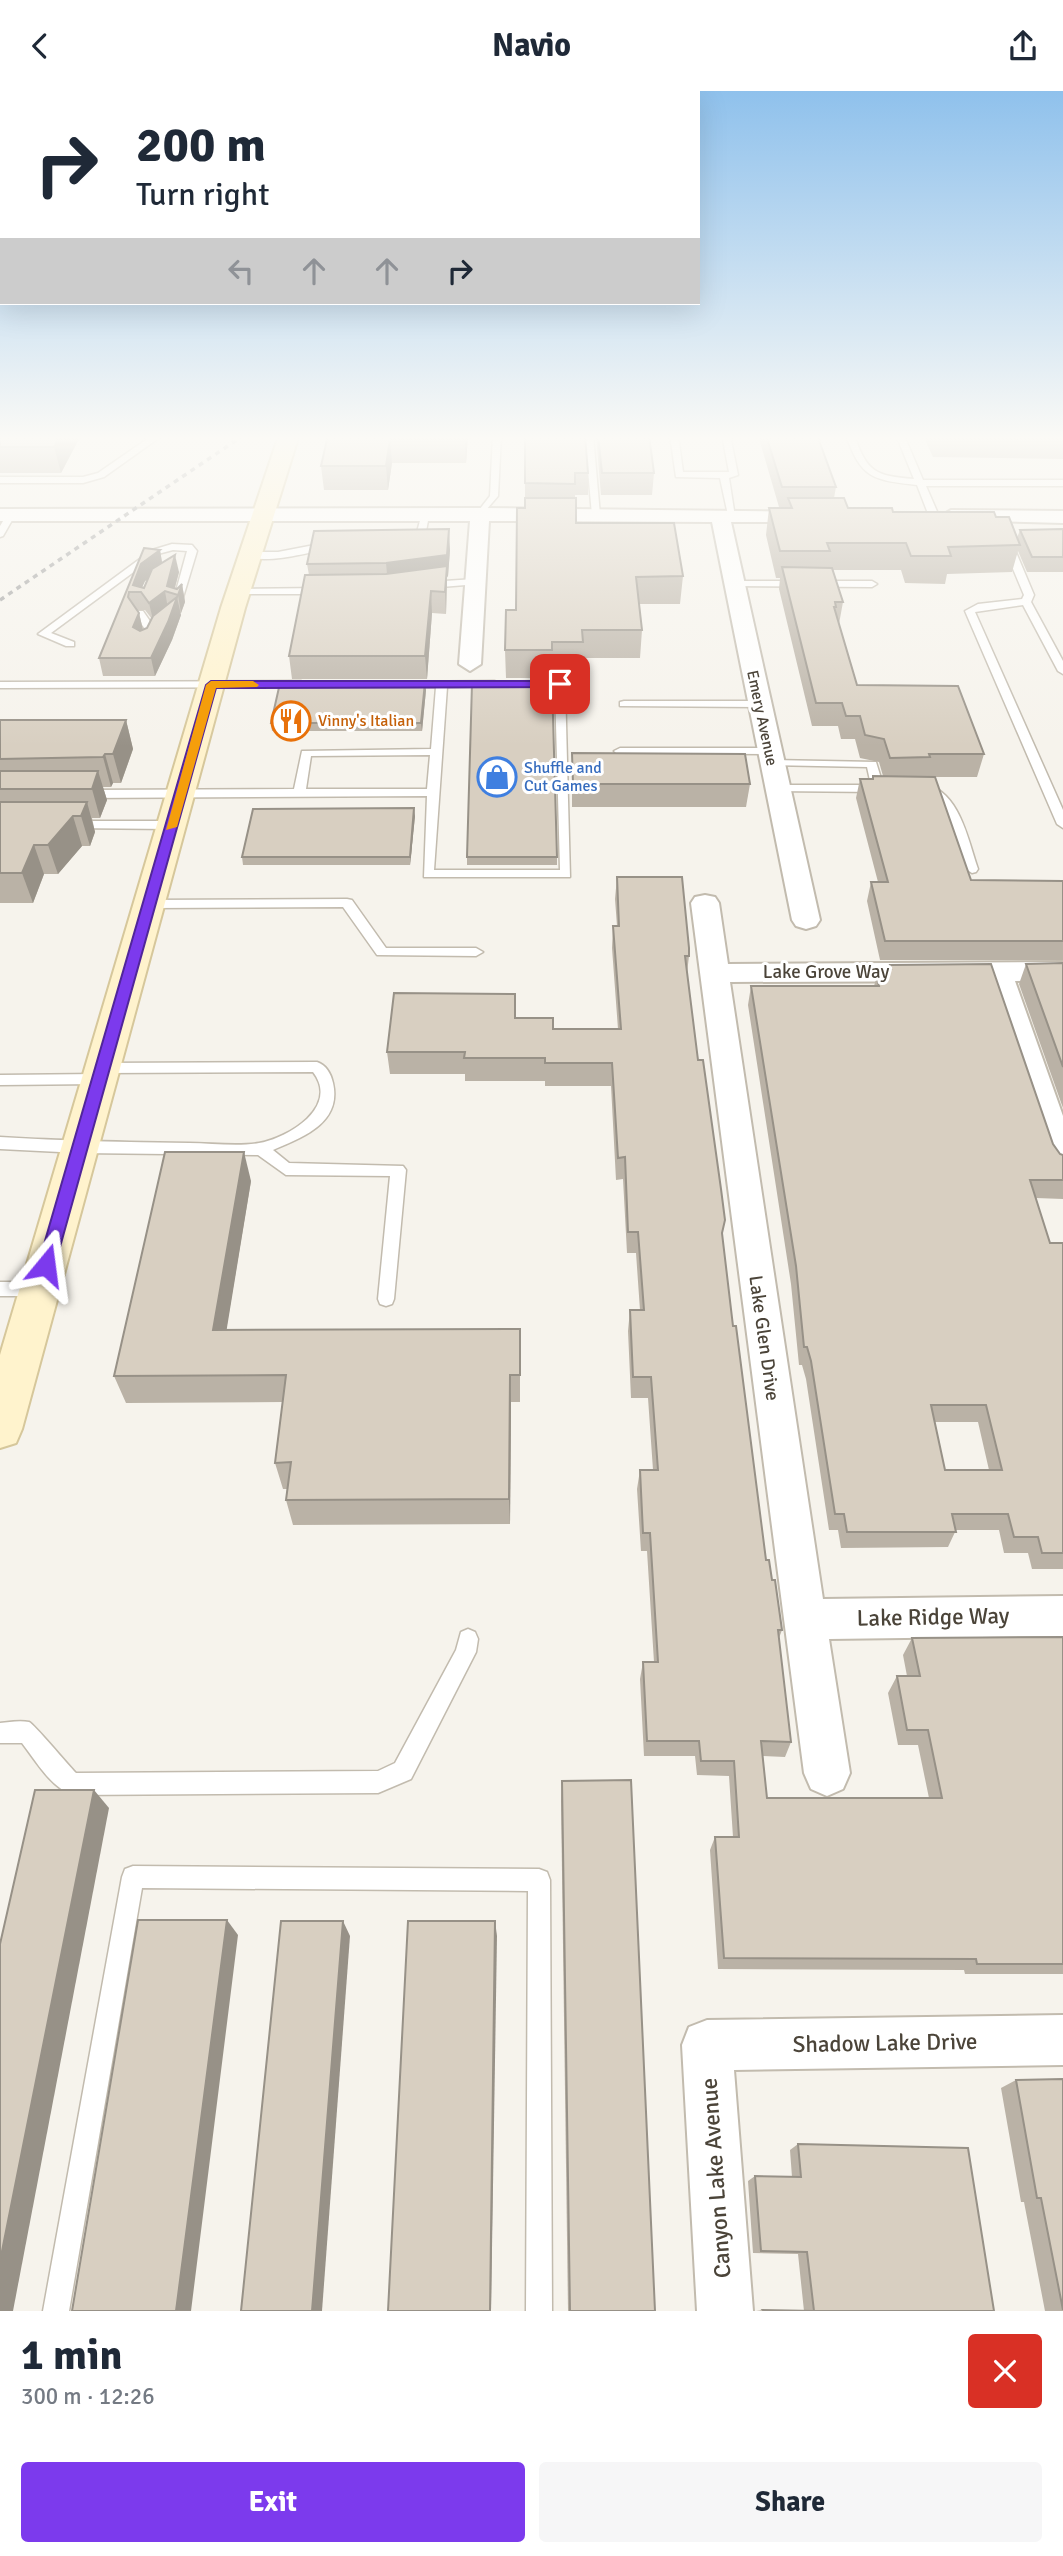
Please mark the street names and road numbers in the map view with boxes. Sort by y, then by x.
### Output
street label: Emery Avenue [742,668,782,768]
street label: Lake Grove Way [763,960,889,984]
street label: Lake Glen Drive [743,1274,785,1402]
street label: Lake Ridge Way [856,1601,1010,1633]
street label: Shadow Lake Drive [792,2027,978,2059]
street label: Canyon Lake Avenue [695,2077,737,2279]

